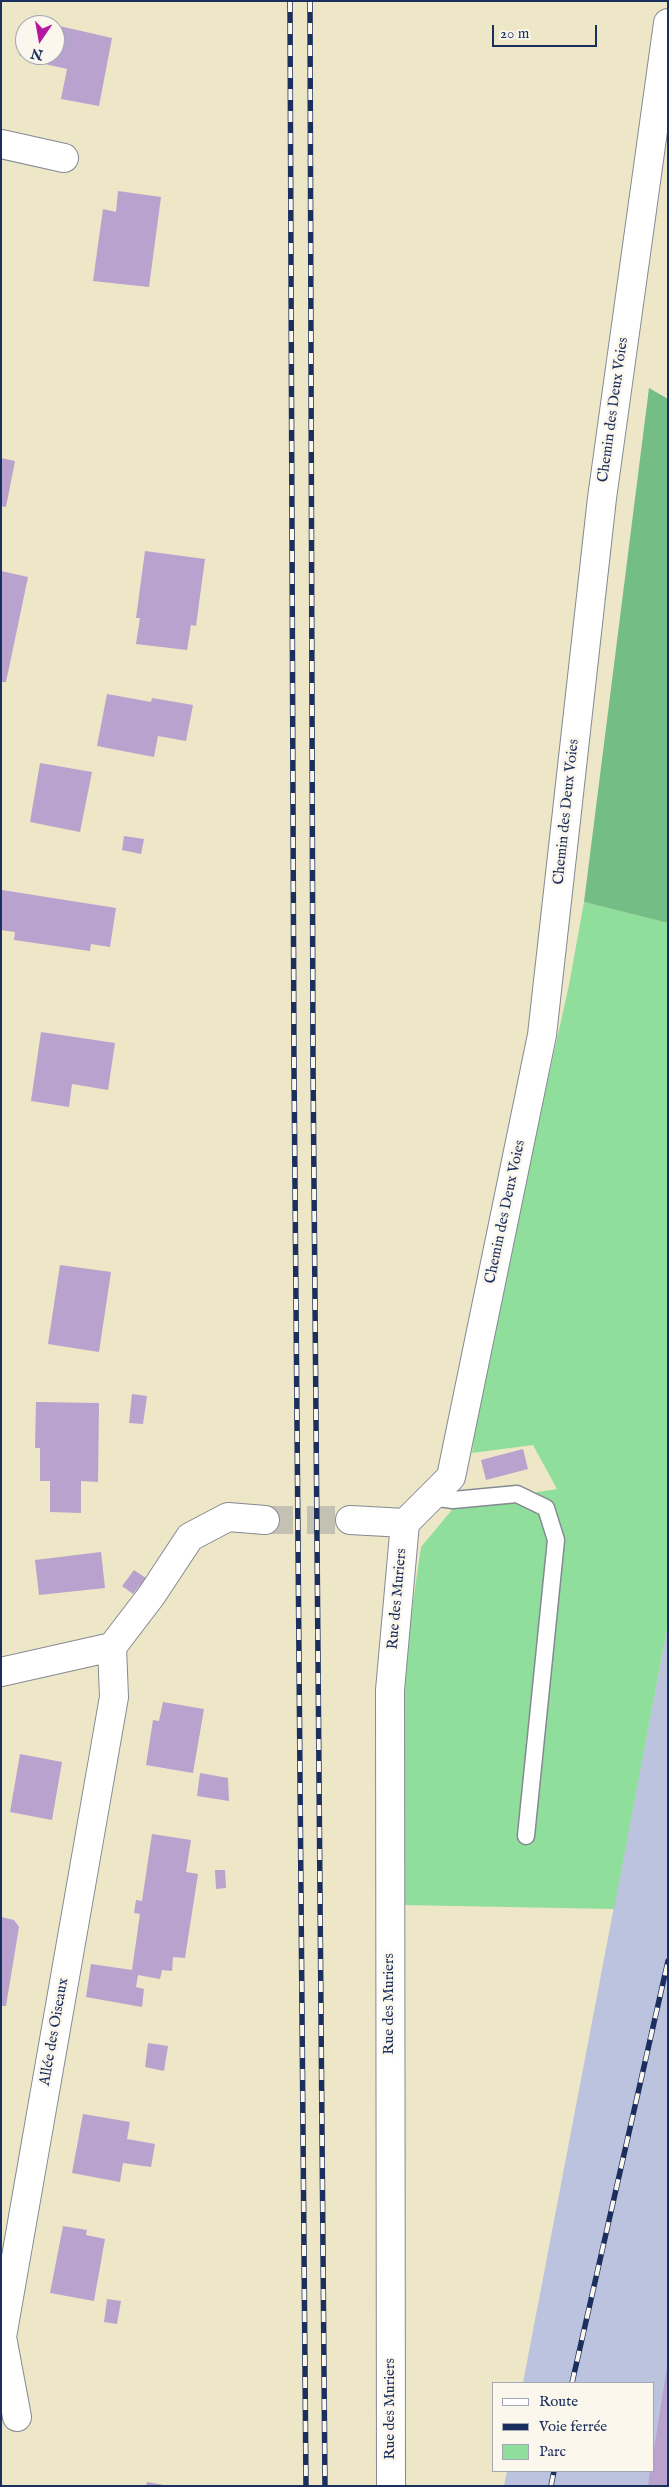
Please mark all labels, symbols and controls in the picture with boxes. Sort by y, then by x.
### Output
north arrow [15,15,65,65]
scale bar [494,15,599,47]
text: 20 m [500,24,529,43]
text: N [29,44,45,64]
street label: Chemin des Deux Voies [595,336,633,484]
street label: Chemin des Deux Voies [550,738,584,886]
street label: Chemin des Deux Voies [482,1139,530,1285]
street label: Rue des Muriers [385,1548,411,1650]
street label: Rue des Muriers [381,1953,399,2055]
street label: Allée des Oiseaux [37,1977,73,2087]
street label: Rue des Muriers [382,2358,400,2460]
legend [492,2382,654,2472]
text: Route [539,2392,578,2411]
text: Voie ferrée [539,2417,607,2436]
text: Parc [539,2442,566,2461]

